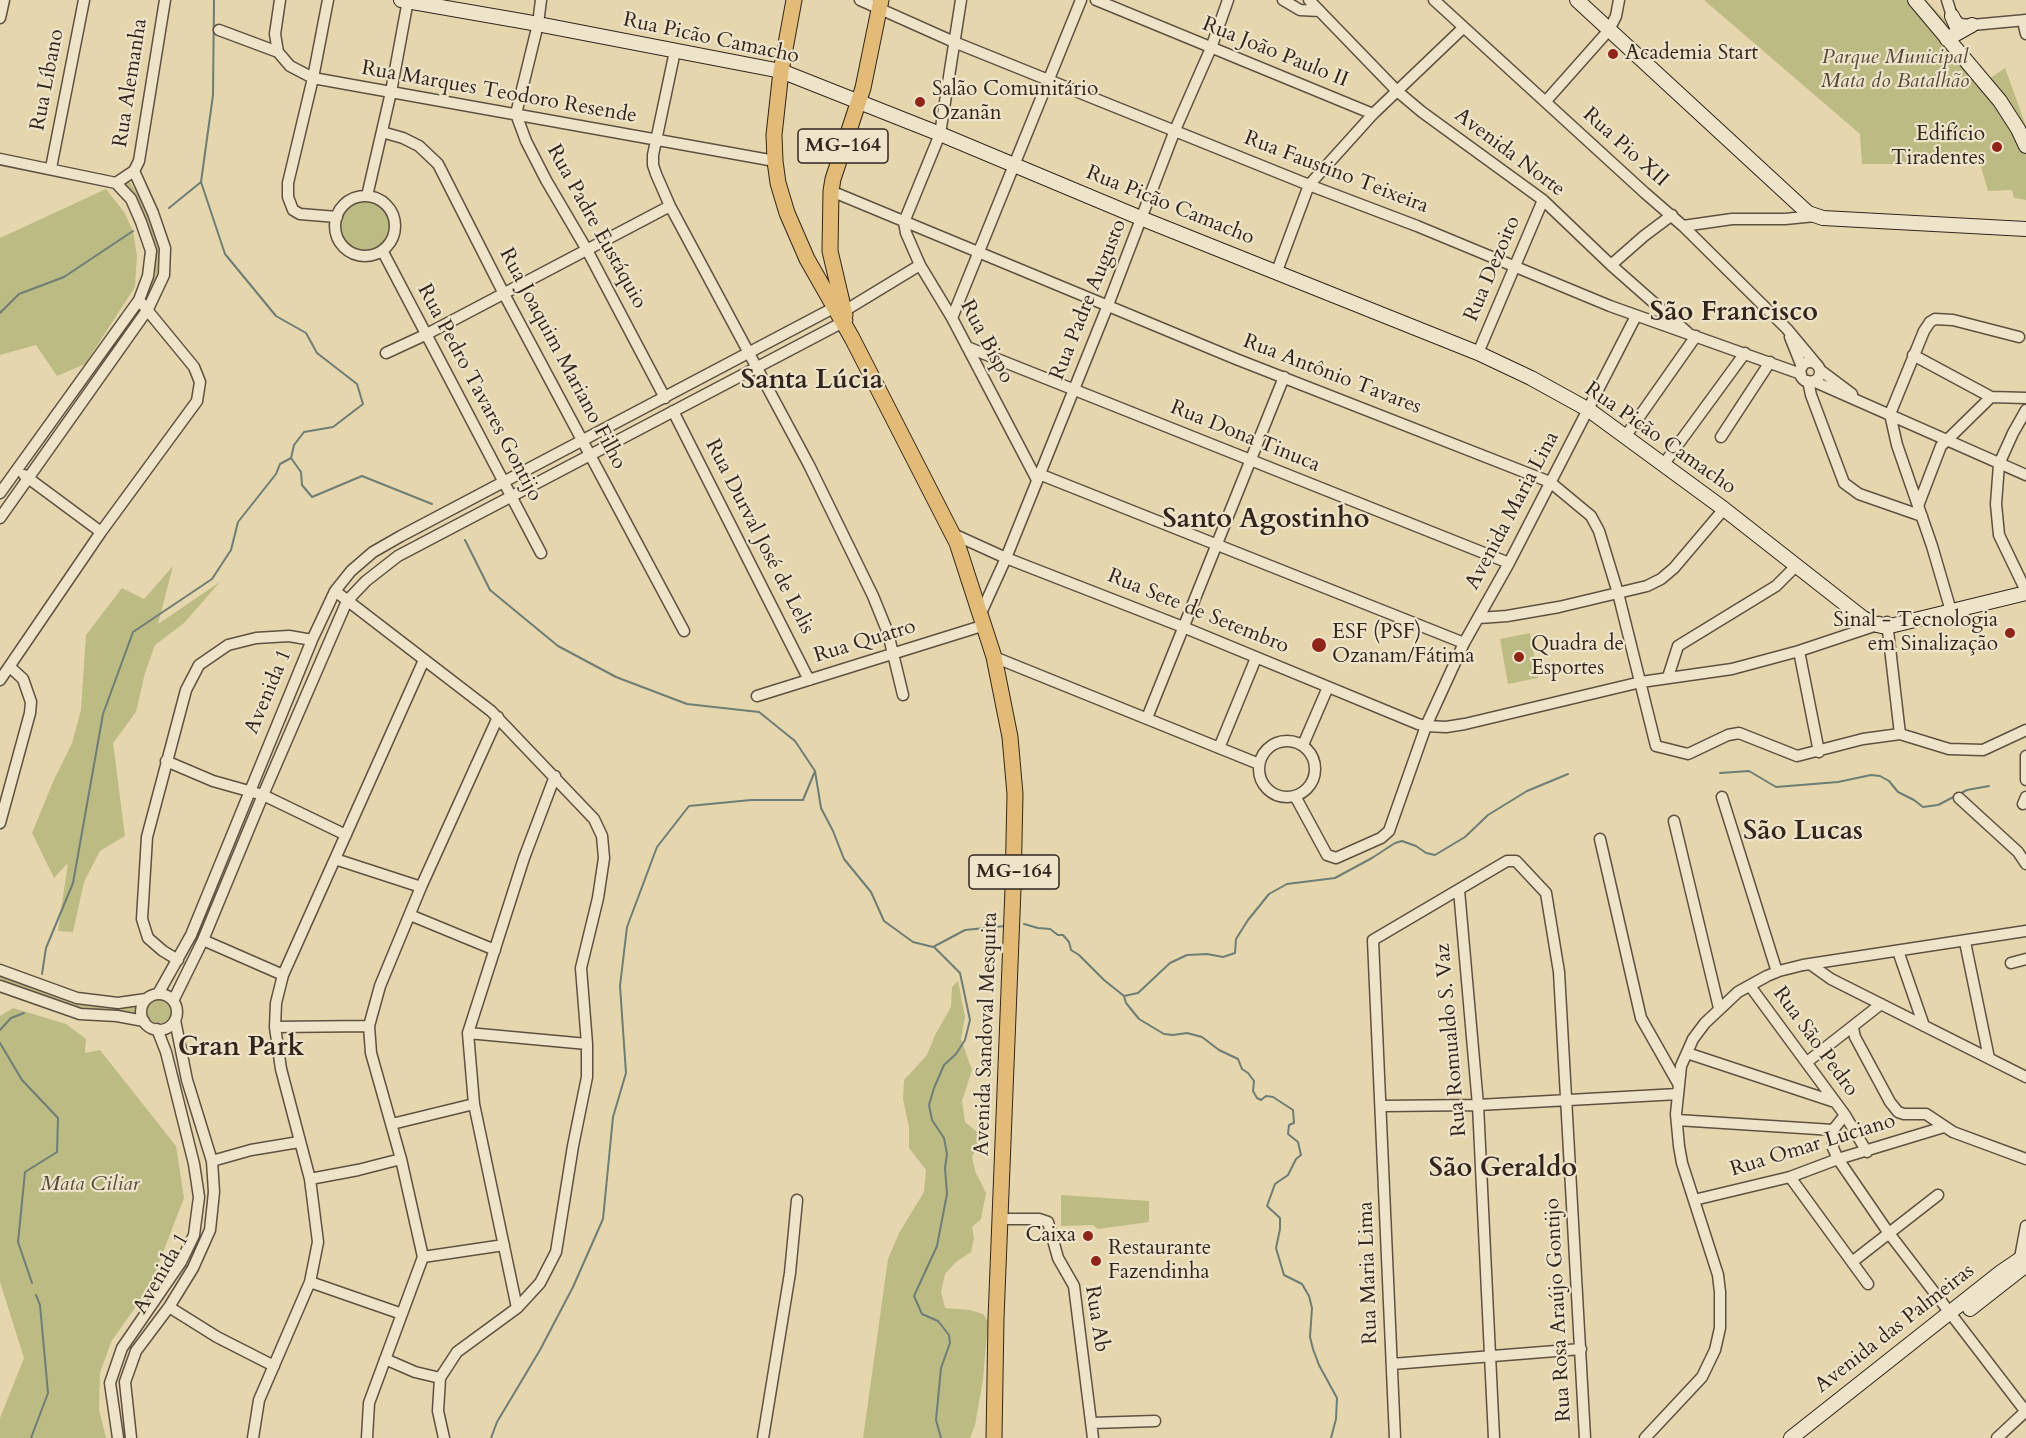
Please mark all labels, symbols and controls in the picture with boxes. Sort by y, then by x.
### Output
street label: Rua Picão Camacho [621,8,801,70]
street label: Rua João Paulo II [1198,12,1352,94]
street label: Rua Alemanha [108,17,154,149]
street label: Rua Líbano [26,27,70,133]
place label: Academia Start [1625,41,1758,67]
park label: Parque Municipal Mata do Batalhão [1821,45,1969,95]
marker: Academia Start [1606,47,1620,61]
street label: Rua Marques Teodoro Resende [359,56,639,130]
place label: Salão Comunitário Ozanãn [932,77,1098,127]
marker: Salão Comunitário Ozanãn [913,95,927,109]
street label: Avenida Norte [1449,103,1569,203]
street label: Rua Pio XII [1577,103,1673,193]
place label: Edifício Tiradentes [1891,122,1985,172]
street label: Rua Faustino Teixeira [1240,126,1432,220]
road number: MG-164 [798,129,888,163]
marker: Edifício Tiradentes [1990,140,2004,154]
street label: Rua Padre Eustáquio [540,141,652,313]
street label: Rua Picão Camacho [1082,161,1258,251]
street label: Rua Dezoito [1460,213,1526,325]
street label: Rua Padre Augusto [1045,216,1133,384]
street label: Rua Joaquim Mariano Filho [493,244,631,474]
street label: Rua Pedro Tavares Gontijo [411,280,547,506]
street label: Rua Bispo [954,296,1018,388]
district label: São Francisco [1650,298,1818,330]
street label: Rua Antônio Tavares [1239,329,1425,421]
district label: Santa Lúcia [741,366,883,398]
street label: Rua Picão Camacho [1579,377,1741,501]
street label: Rua Dona Tinuca [1166,395,1324,479]
street label: Avenida Maria Lina [1461,428,1565,594]
street label: Rua Durval José de Lelis [699,435,819,639]
district label: Santo Agostinho [1163,505,1369,537]
street label: Rua Sete de Setembro [1104,564,1292,660]
place label: Sinal - Tecnologia em Sinalização [1833,608,1998,658]
street label: Rua Quatro [811,615,919,669]
place label: ESF (PSF) Ozanam/Fátima [1332,620,1475,670]
marker: Sinal - Tecnologia em Sinalização [2003,626,2017,640]
place label: Quadra de Esportes [1531,632,1624,682]
marker: ESF (PSF) Ozanam/Fátima [1310,636,1328,654]
street label: Avenida 1 [240,646,298,738]
marker: Quadra de Esportes [1512,650,1526,664]
district label: São Lucas [1743,817,1863,849]
road number: MG-164 [969,855,1059,889]
street label: Avenida Sandoval Mesquita [970,911,1004,1157]
street label: Rua Romualdo S. Vaz [1431,942,1473,1138]
street label: Rua São Pedro [1767,982,1863,1102]
district label: Gran Park [178,1033,304,1065]
street label: Rua Omar Luciano [1727,1109,1899,1183]
district label: São Geraldo [1429,1154,1577,1186]
park label: Mata Ciliar [40,1172,140,1198]
street label: Rua Rosa Araújo Gontijo [1541,1197,1577,1423]
street label: Rua Maria Lima [1354,1201,1384,1345]
place label: Caixa [1025,1223,1076,1249]
street label: Avenida 1 [129,1229,195,1319]
marker: Caixa [1081,1229,1095,1243]
place label: Restaurante Fazendinha [1108,1236,1211,1286]
marker: Restaurante Fazendinha [1089,1254,1103,1268]
street label: Avenida das Palmeiras [1810,1259,1980,1399]
street label: Rua Ab [1078,1284,1114,1354]

